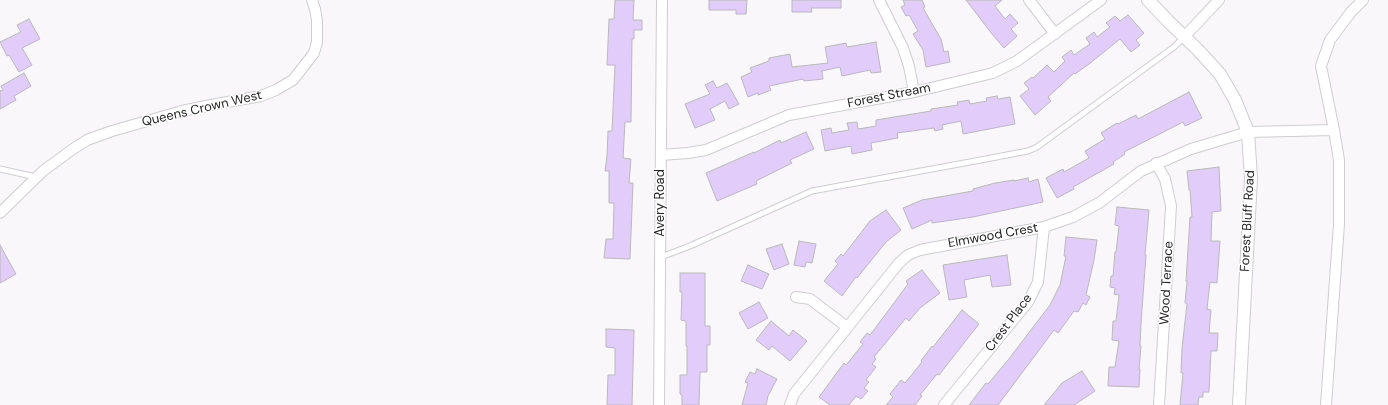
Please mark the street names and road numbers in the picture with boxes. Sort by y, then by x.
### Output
street label: Forest Stream [846,80,932,112]
street label: Queens Crown West [141,88,263,130]
street label: Avery Road [653,169,669,237]
street label: Forest Bluff Road [1238,170,1258,272]
street label: Elmwood Crest [947,220,1039,252]
street label: Wood Terrace [1157,241,1177,325]
street label: Crest Place [982,291,1036,355]

